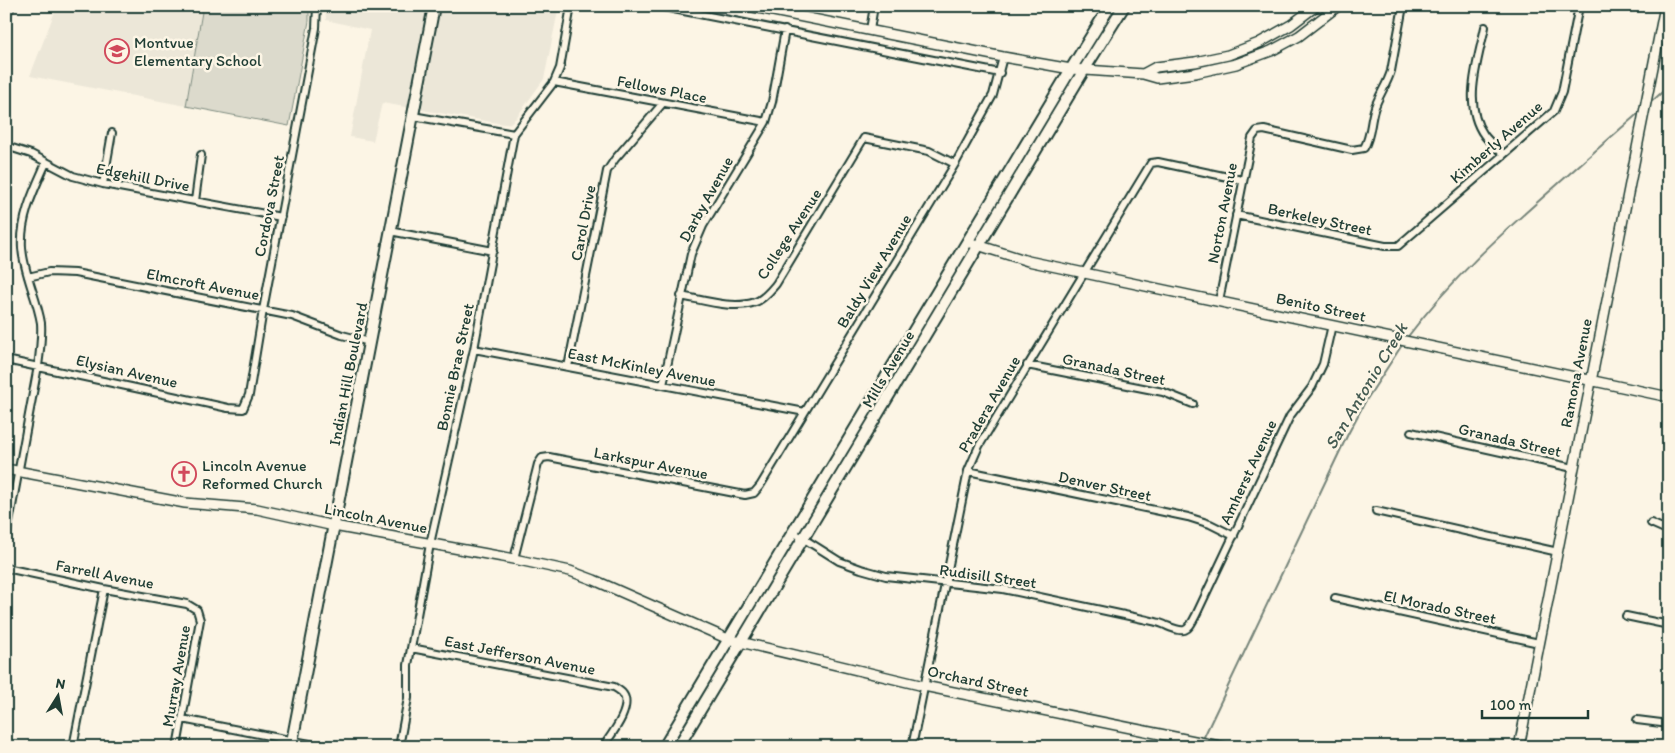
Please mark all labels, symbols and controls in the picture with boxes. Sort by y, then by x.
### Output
place label: Montvue Elementary School [134,33,262,70]
school or university icon: Montvue Elementary School [104,38,130,64]
street label: Fellows Place [615,71,709,107]
street label: Kimberly Avenue [1446,96,1546,187]
street label: Darby Avenue [675,153,737,245]
street label: Cordova Street [250,154,288,258]
street label: Edgehill Drive [95,159,191,195]
street label: Norton Avenue [1203,161,1241,265]
street label: Carol Drive [566,183,600,263]
street label: College Avenue [753,185,826,283]
street label: Berkeley Street [1266,199,1374,239]
street label: Baldy View Avenue [833,210,916,331]
street label: Elmcroft Avenue [145,264,261,304]
street label: Benito Street [1274,288,1368,326]
street label: Indian Hill Boulevard [325,300,371,447]
street label: Bonnie Brae Street [432,301,478,433]
water label: San Antonio Creek [1320,317,1413,453]
street label: Ramona Avenue [1556,317,1596,429]
street label: Mills Avenue [858,327,919,411]
street label: East McKinley Avenue [566,343,718,391]
street label: Granada Street [1061,349,1167,389]
street label: Elysian Avenue [74,350,180,392]
street label: Pradera Avenue [954,352,1024,456]
street label: Amherst Avenue [1215,416,1281,527]
street label: Granada Street [1457,419,1563,461]
street label: Larkspur Avenue [592,443,710,483]
place label: Lincoln Avenue Reformed Church [202,456,322,493]
church icon: Lincoln Avenue Reformed Church [171,461,197,487]
street label: Denver Street [1057,467,1153,505]
street label: Lincoln Avenue [323,499,429,537]
street label: Farrell Avenue [54,555,156,593]
street label: Rudisill Street [938,560,1038,592]
street label: El Morado Street [1382,586,1498,628]
street label: Murray Avenue [158,624,194,728]
street label: East Jefferson Avenue [443,631,597,679]
street label: Orchard Street [926,661,1030,701]
north arrow [32,670,82,720]
text: N [54,674,67,693]
scale bar [1482,688,1589,720]
text: 100 m [1490,696,1532,714]

